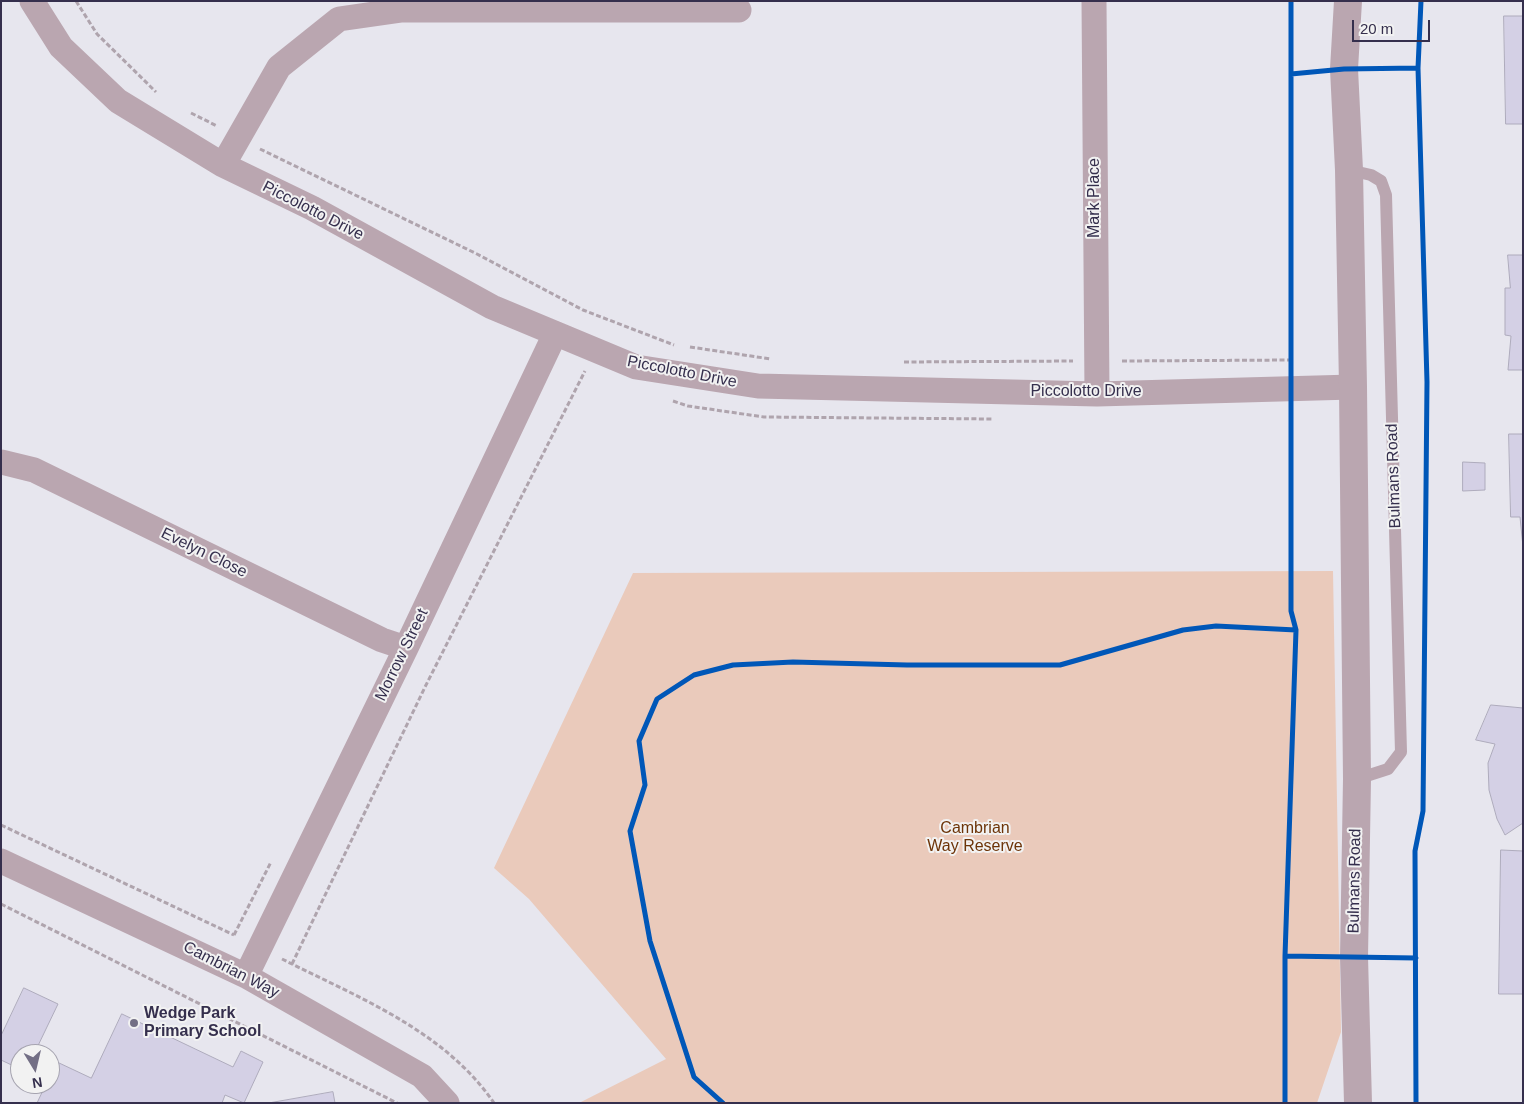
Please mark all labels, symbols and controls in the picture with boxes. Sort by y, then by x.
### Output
scale bar [1354,10,1432,42]
text: 20 m [1360,20,1393,37]
street label: Mark Place [1085,158,1105,238]
street label: Piccolotto Drive [259,177,367,245]
street label: Piccolotto Drive [626,352,738,392]
street label: Piccolotto Drive [1030,382,1142,402]
street label: Bulmans Road [1383,423,1405,529]
street label: Evelyn Close [158,524,250,582]
street label: Morrow Street [371,606,433,704]
park label: Cambrian Way Reserve [927,819,1023,857]
street label: Bulmans Road [1344,828,1366,934]
street label: Cambrian Way [180,938,282,1002]
place label: Wedge Park Primary School [144,1004,261,1042]
marker: Wedge Park Primary School [128,1017,140,1029]
north arrow [10,1044,60,1094]
text: N [31,1074,43,1092]

